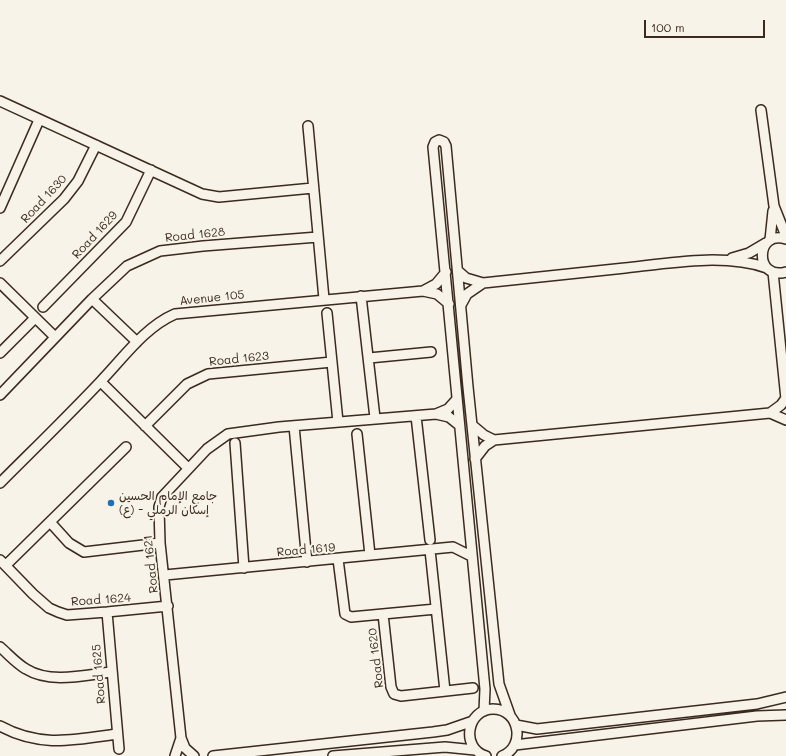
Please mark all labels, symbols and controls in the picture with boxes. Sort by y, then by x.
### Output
scale bar [646,12,767,38]
text: 100 m [651,19,685,35]
street label: Road 1630 [18,172,70,226]
street label: Road 1629 [69,208,121,262]
street label: Road 1628 [164,225,226,245]
street label: Avenue 105 [179,287,245,309]
street label: Road 1623 [208,349,270,369]
place label: جامع الإمام الحسين (ع) - إسكان الرملي [119,489,217,517]
marker: جامع الإمام الحسين (ع) - إسكان الرملي [106,498,116,508]
street label: Road 1621 [141,534,161,594]
street label: Road 1619 [276,540,336,560]
street label: Road 1624 [71,591,131,609]
street label: Road 1620 [365,627,387,689]
street label: Road 1625 [89,643,109,705]

